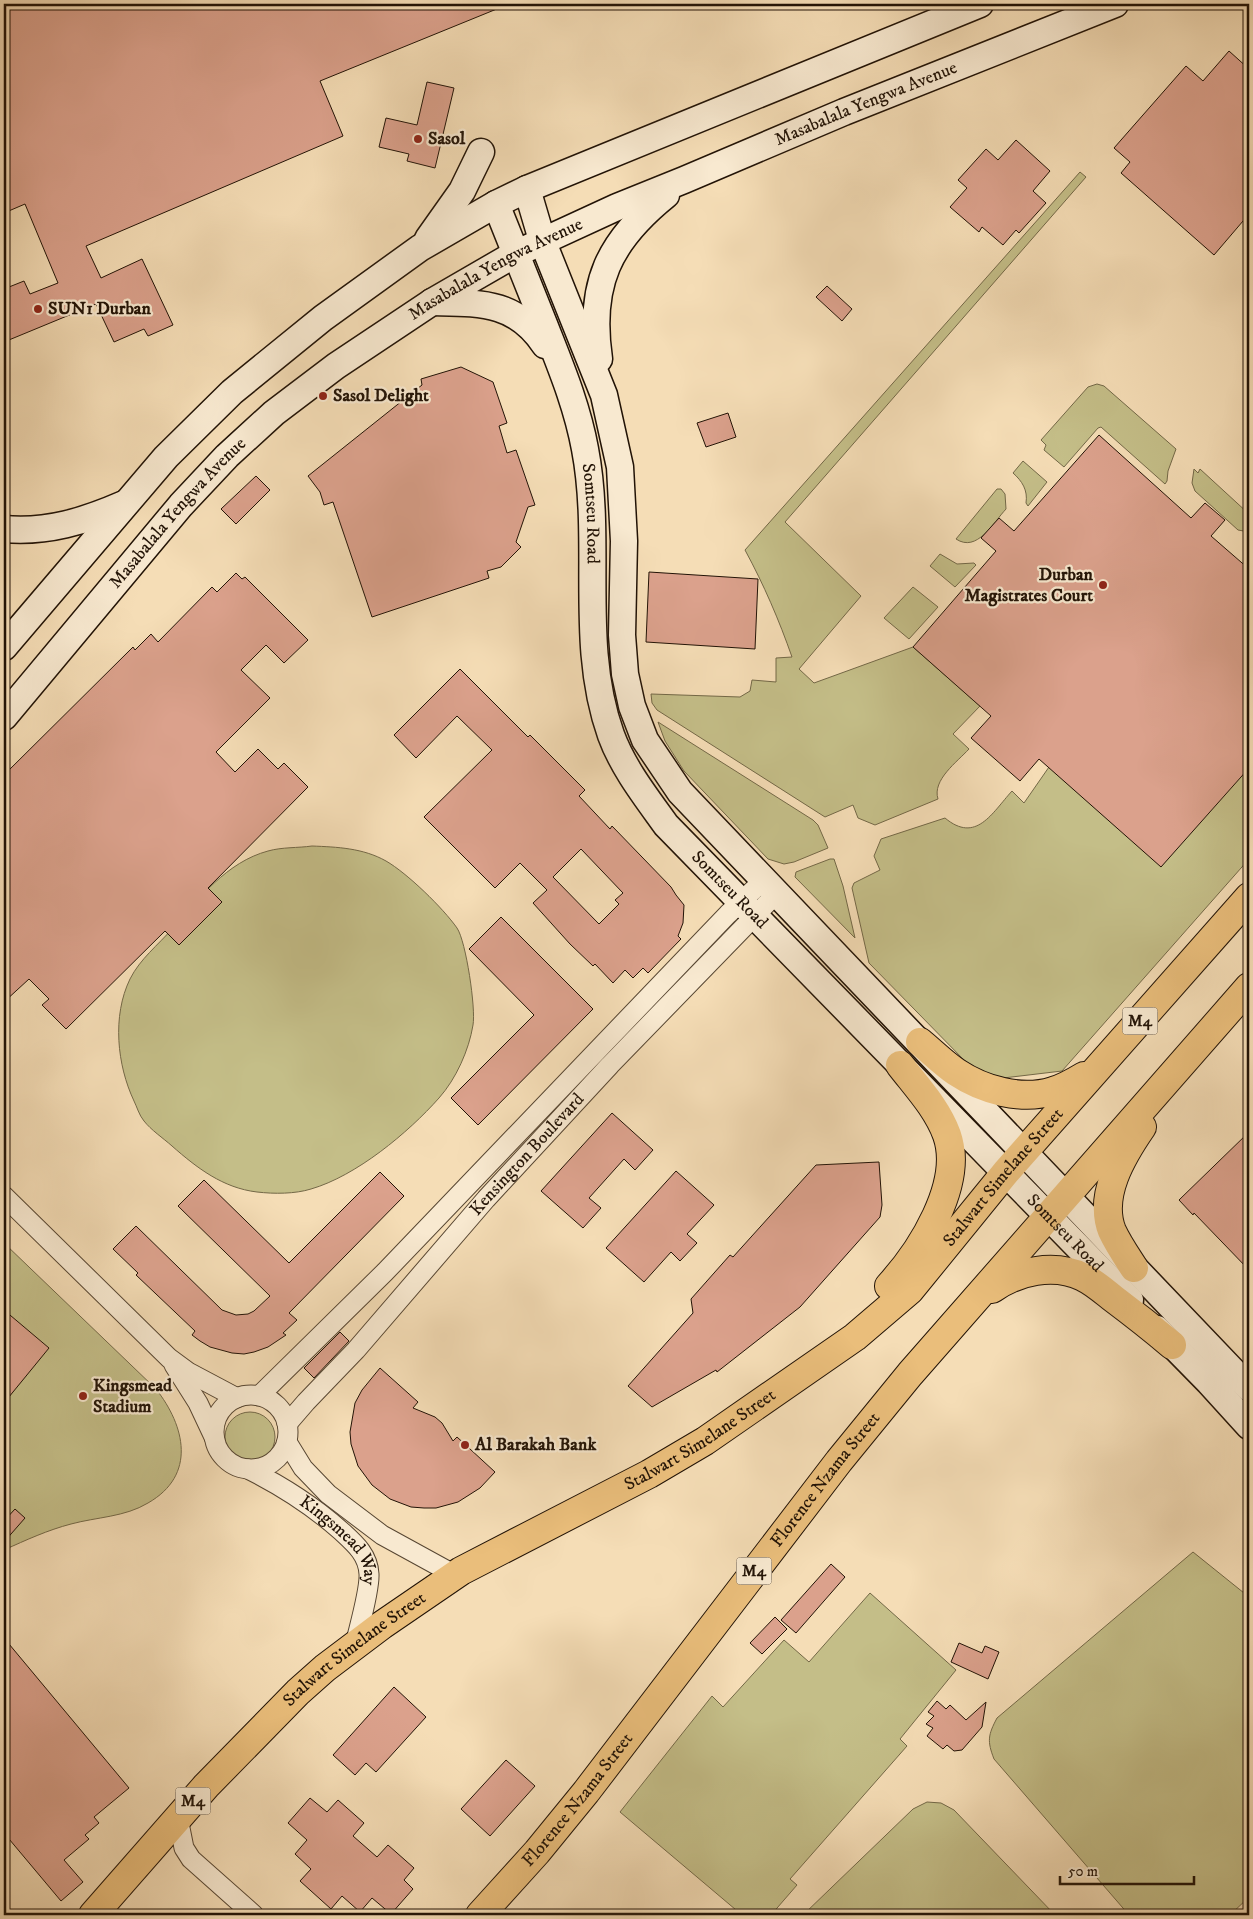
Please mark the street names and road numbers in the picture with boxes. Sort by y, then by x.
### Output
street label: Masabalala Yengwa Avenue [772,57,960,151]
street label: Masabalala Yengwa Avenue [404,213,586,325]
street label: Masabalala Yengwa Avenue [105,433,251,593]
street label: Somtseu Road [577,462,603,564]
street label: Somtseu Road [686,846,773,934]
road number: M4 [1122,1008,1158,1034]
street label: Kensington Boulevard [465,1089,589,1220]
street label: Stalwart Simelane Street [939,1103,1069,1251]
street label: Somtseu Road [1022,1190,1108,1277]
street label: Stalwart Simelane Street [621,1384,780,1496]
street label: Florence Nzama Street [766,1408,885,1552]
street label: Kingsmead Way [295,1491,380,1587]
road number: M4 [736,1558,772,1584]
street label: Stalwart Simelane Street [279,1587,430,1711]
street label: Florence Nzama Street [518,1729,638,1872]
road number: M4 [176,1788,210,1814]

